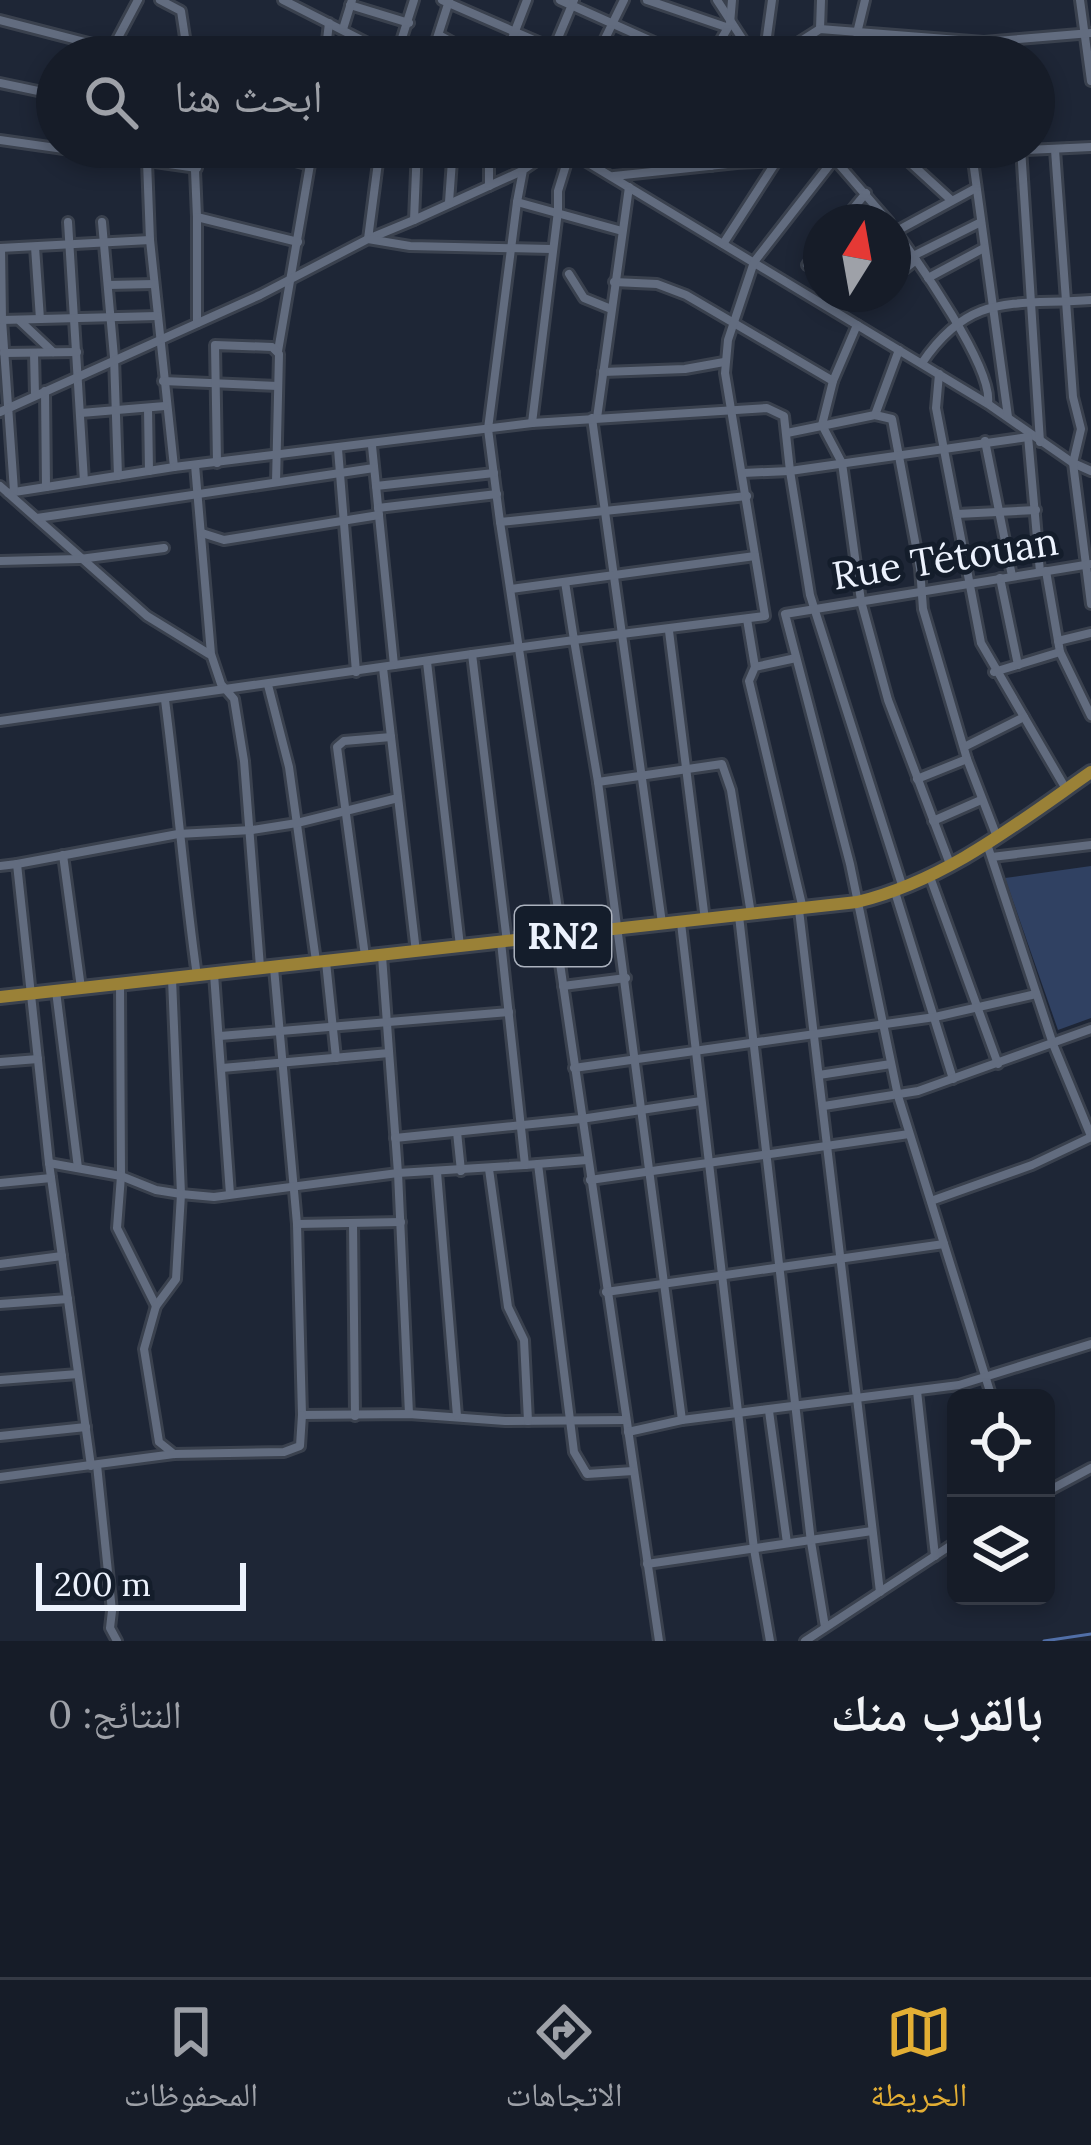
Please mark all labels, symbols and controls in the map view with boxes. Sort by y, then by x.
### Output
search box [36,36,1055,168]
text: ابحث هنا [174,67,323,124]
icon: search [78,69,144,135]
north arrow [803,204,911,312]
street label: Rue Tétouan [828,515,1062,601]
road number: RN2 [515,906,611,966]
map controls [947,1389,1055,1605]
button: locate [947,1389,1055,1497]
button: layers [947,1497,1055,1605]
scale bar [36,1557,246,1610]
text: 200 m [54,1563,151,1605]
text: بالقرب منك [831,1680,1043,1745]
text: النتائج: 0 [48,1689,182,1739]
tab: المحفوظات [124,1999,258,2127]
tab: الاتجاهات [505,1999,623,2127]
tab: الخريطة [870,1999,967,2127]

